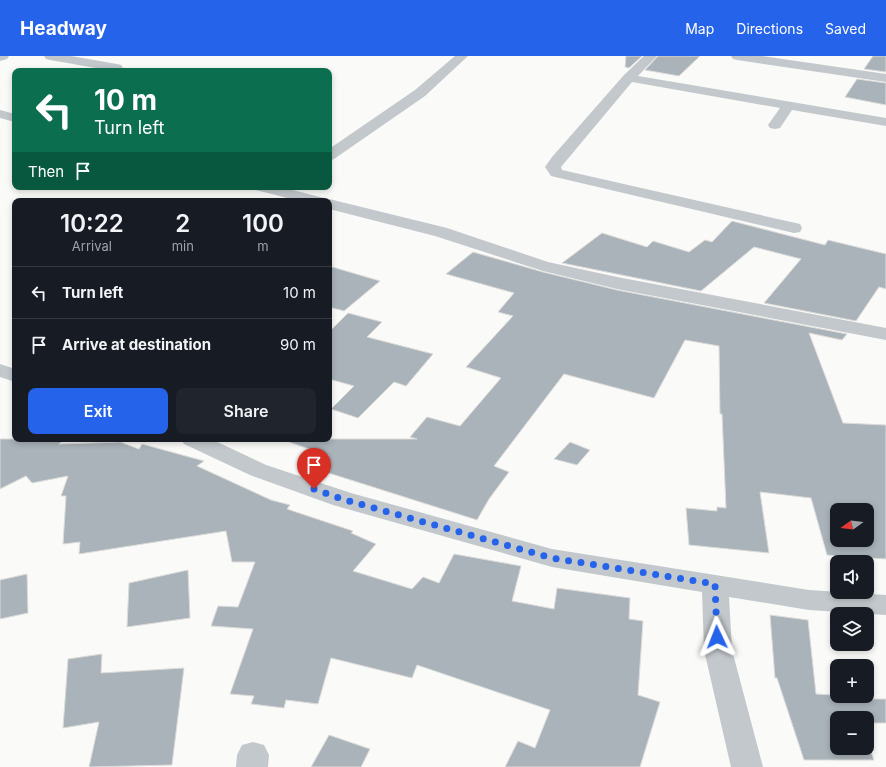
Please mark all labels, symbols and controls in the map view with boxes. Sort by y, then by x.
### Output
text: Headway [20,17,107,40]
text: Map [685,20,714,37]
text: Directions [736,20,803,37]
text: Saved [825,20,866,37]
text: 10 m [94,83,157,117]
icon: left [28,84,80,136]
text: Turn left [94,117,164,138]
icon: arrive [72,160,94,182]
text: Then [28,162,64,181]
text: 10:22 [60,209,124,238]
text: 2 [175,209,190,238]
text: 100 [242,209,284,238]
text: Arrival [72,238,112,254]
text: min [172,238,194,254]
text: m [257,238,269,254]
icon: left [28,282,50,304]
text: Turn left [62,283,123,302]
text: 10 m [283,283,316,302]
icon: arrive [28,334,50,356]
text: Arrive at destination [62,335,211,354]
text: 90 m [280,335,316,354]
button: Exit [28,388,168,434]
button: Share [176,388,316,434]
pin [297,448,331,489]
icon: arrive [303,454,325,476]
north arrow [830,503,874,547]
map controls [830,503,874,755]
button: sound [830,555,874,599]
button: layers [830,607,874,651]
position arrow [696,616,738,658]
button: + [830,659,874,703]
button: − [830,711,874,755]

